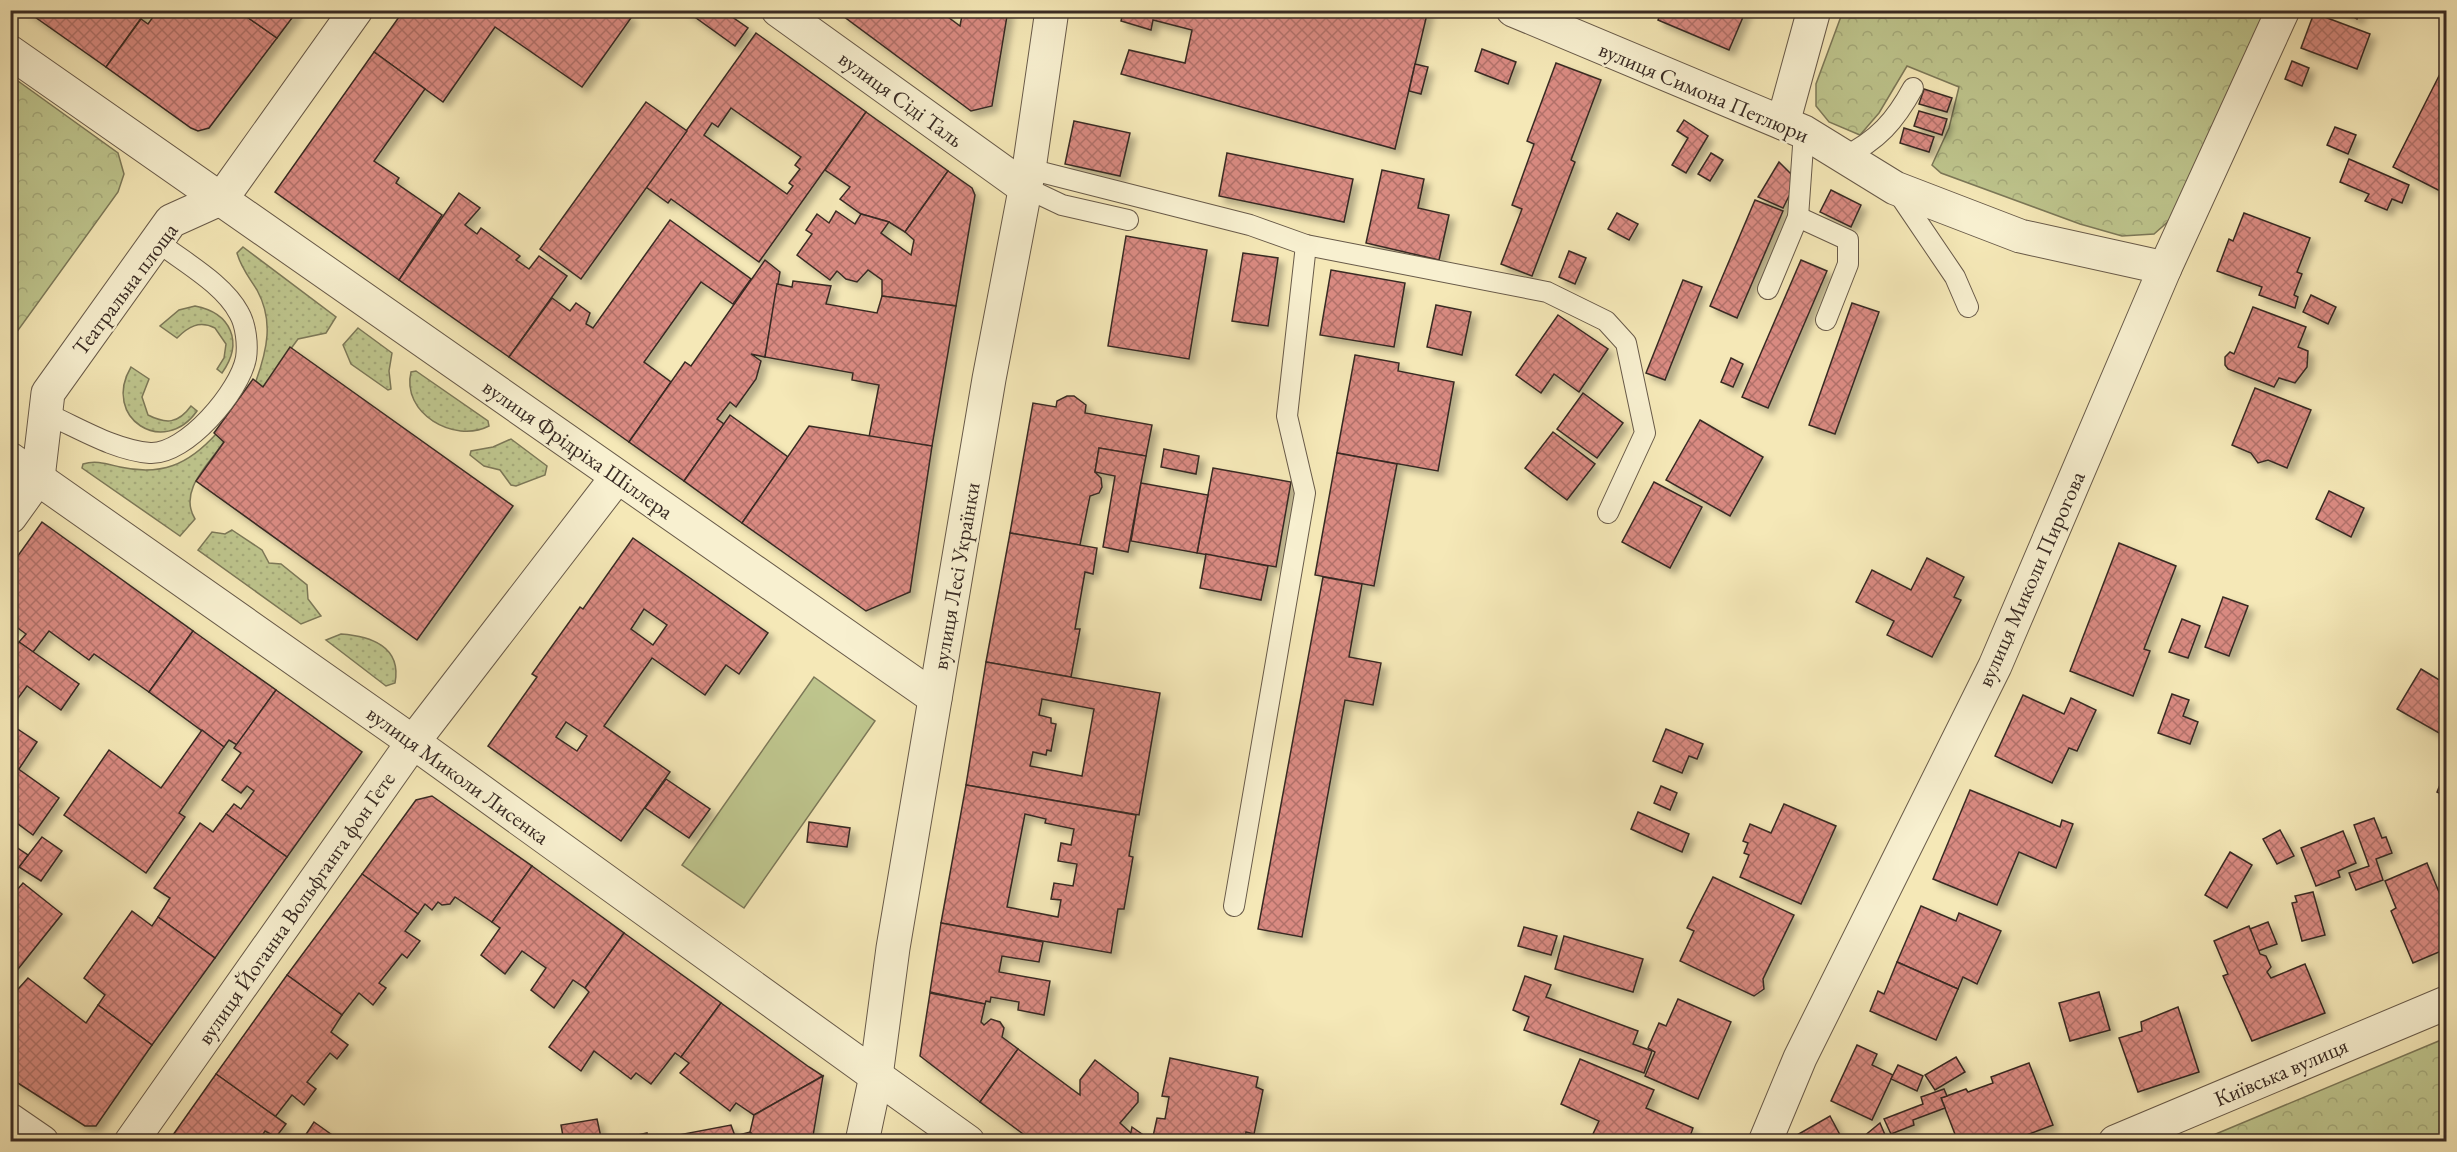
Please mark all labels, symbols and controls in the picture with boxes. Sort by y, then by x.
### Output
street label: вулиця Симона Петлюри [1594,35,1814,150]
street label: вулиця Сіді Таль [833,44,969,154]
street label: Театральна площа [66,217,185,361]
street label: вулиця Фрідріха Шіллера [477,372,679,526]
street label: вулиця Миколи Пирогова [1970,466,2092,691]
street label: вулиця Лесі Українки [925,480,987,672]
street label: вулиця Миколи Лисенка [361,699,555,851]
street label: вулиця Йоганна Вольфганга фон Гете [190,765,402,1050]
street label: Київська вулиця [2210,1031,2353,1113]

